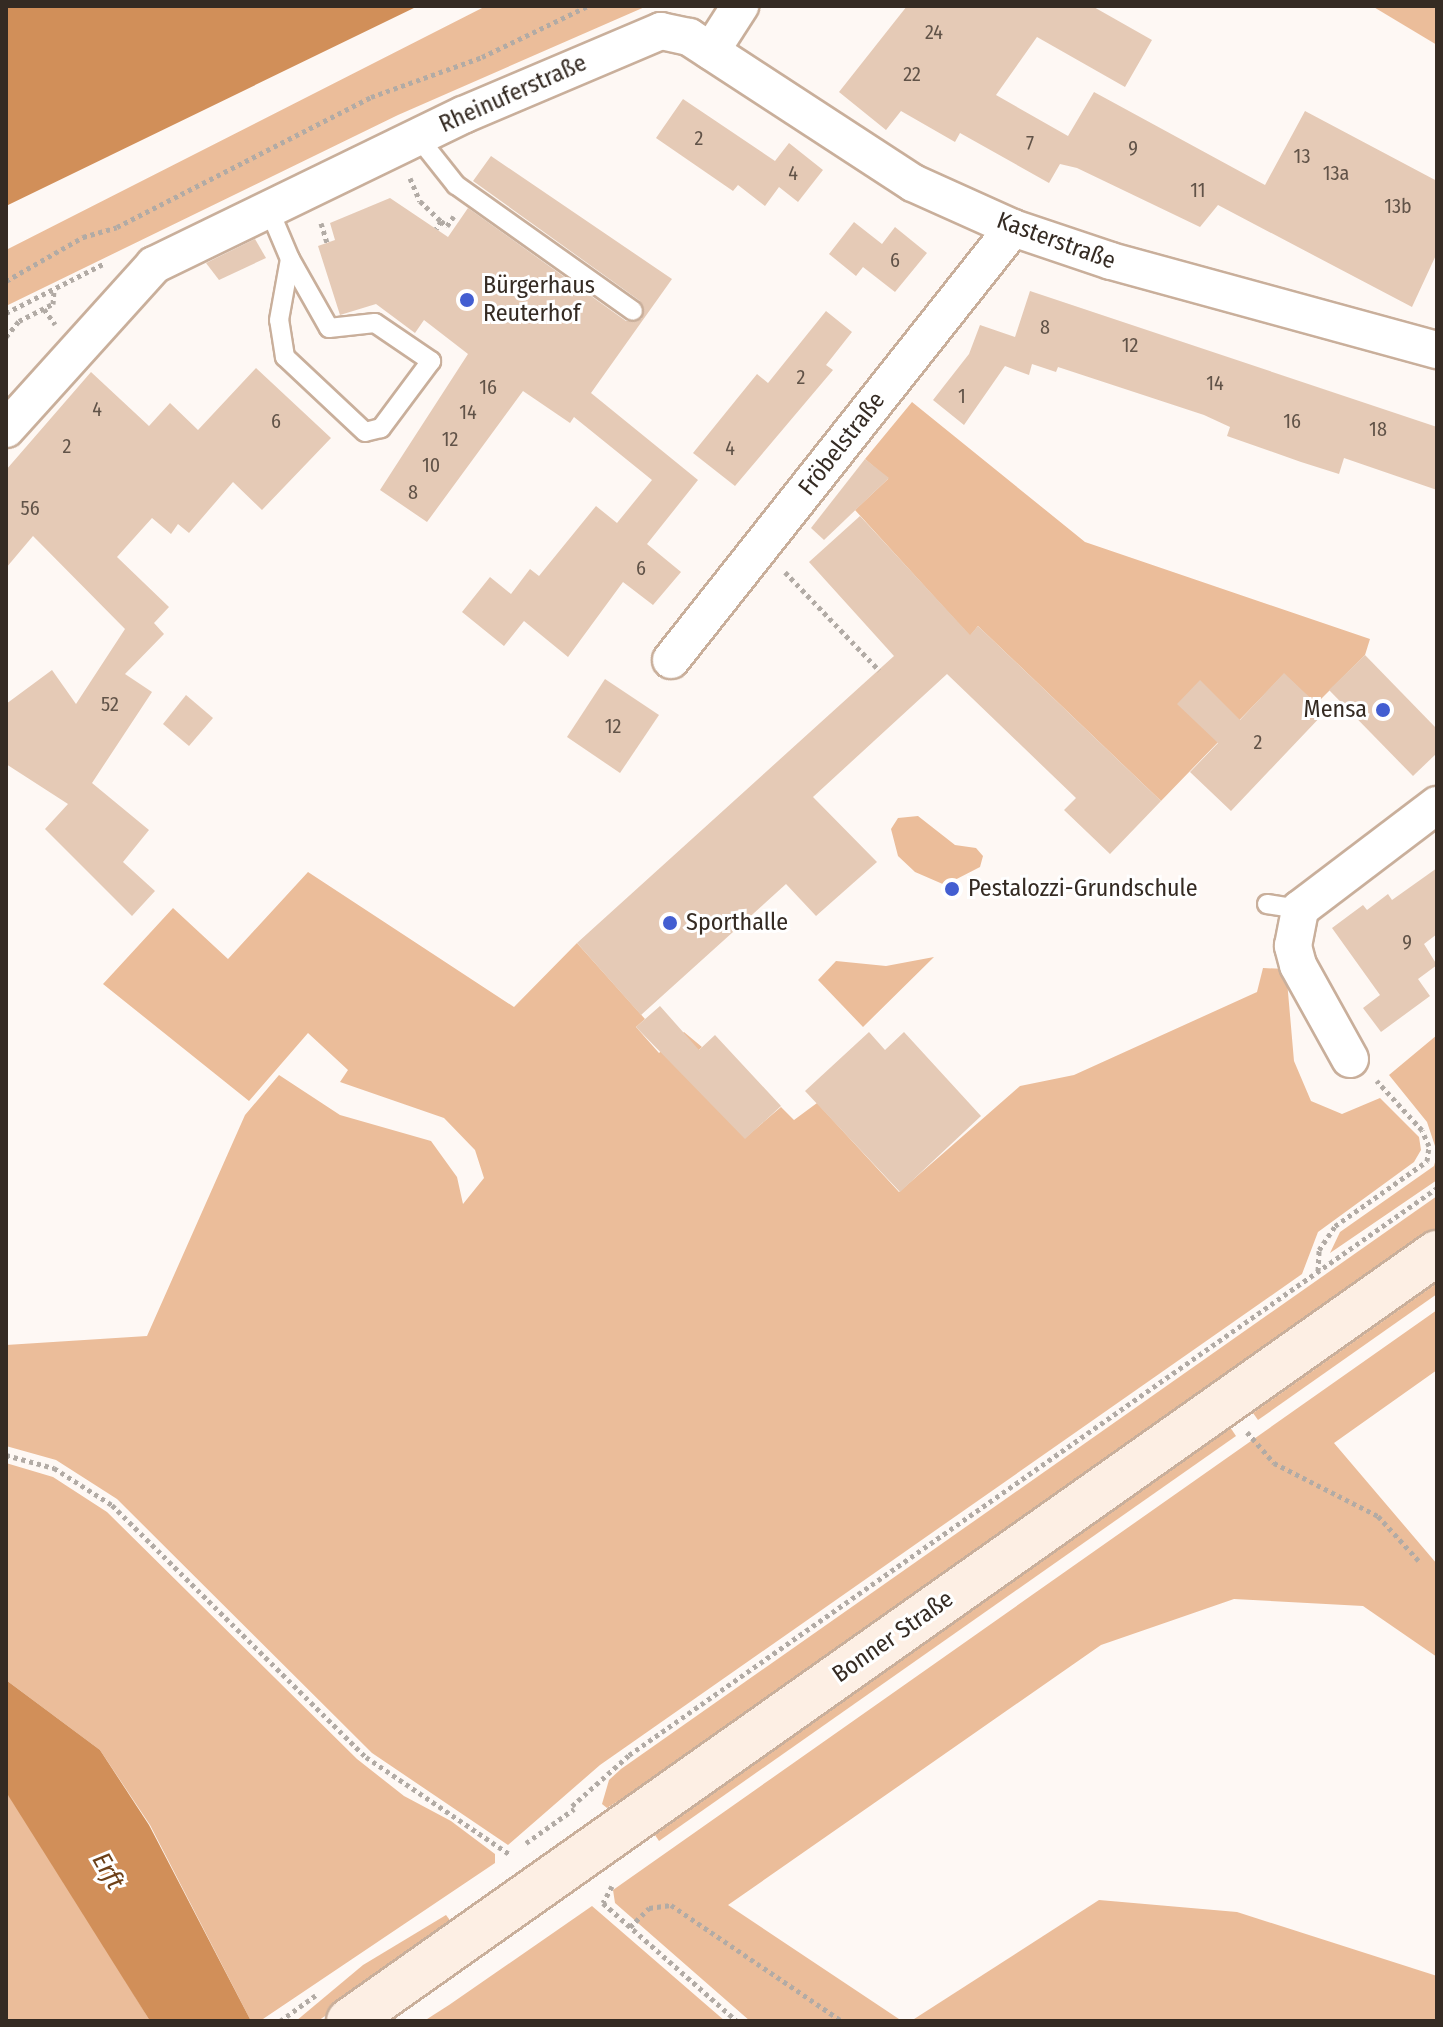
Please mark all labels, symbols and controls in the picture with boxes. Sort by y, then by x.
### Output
house number: 24 [925,20,943,44]
street label: Rheinuferstraße [435,49,591,139]
house number: 22 [903,62,921,86]
house number: 2 [695,126,703,150]
house number: 7 [1026,131,1034,155]
house number: 9 [1128,136,1138,160]
house number: 13 [1294,144,1310,168]
house number: 4 [788,161,798,185]
house number: 13a [1323,161,1349,185]
house number: 11 [1190,178,1206,202]
house number: 13b [1384,194,1412,218]
street label: Kasterstraße [993,206,1119,276]
house number: 6 [890,248,900,272]
place label: Bürgerhaus Reuterhof [483,272,595,328]
marker: Bürgerhaus Reuterhof [458,291,476,309]
house number: 8 [1040,315,1050,339]
house number: 12 [1122,333,1138,357]
house number: 2 [797,365,805,389]
house number: 14 [1206,371,1224,395]
house number: 16 [479,375,497,399]
house number: 1 [958,384,966,408]
street label: Fröbelstraße [793,387,891,501]
house number: 4 [92,397,102,421]
house number: 14 [459,400,477,424]
house number: 6 [271,409,281,433]
house number: 16 [1283,409,1301,433]
house number: 18 [1369,417,1387,441]
house number: 12 [442,427,458,451]
house number: 2 [63,434,71,458]
house number: 4 [725,436,735,460]
house number: 10 [422,453,440,477]
house number: 8 [408,480,418,504]
house number: 56 [20,496,40,520]
house number: 6 [636,556,646,580]
house number: 52 [101,692,119,716]
place label: Mensa [1304,696,1367,724]
marker: Mensa [1374,701,1392,719]
house number: 12 [605,714,621,738]
house number: 2 [1254,730,1262,754]
place label: Pestalozzi-Grundschule [968,875,1198,903]
marker: Pestalozzi-Grundschule [943,880,961,898]
place label: Sporthalle [686,909,788,937]
marker: Sporthalle [661,914,679,932]
house number: 9 [1402,930,1412,954]
street label: Bonner Straße [827,1585,959,1689]
water label: Erft [85,1847,131,1895]

